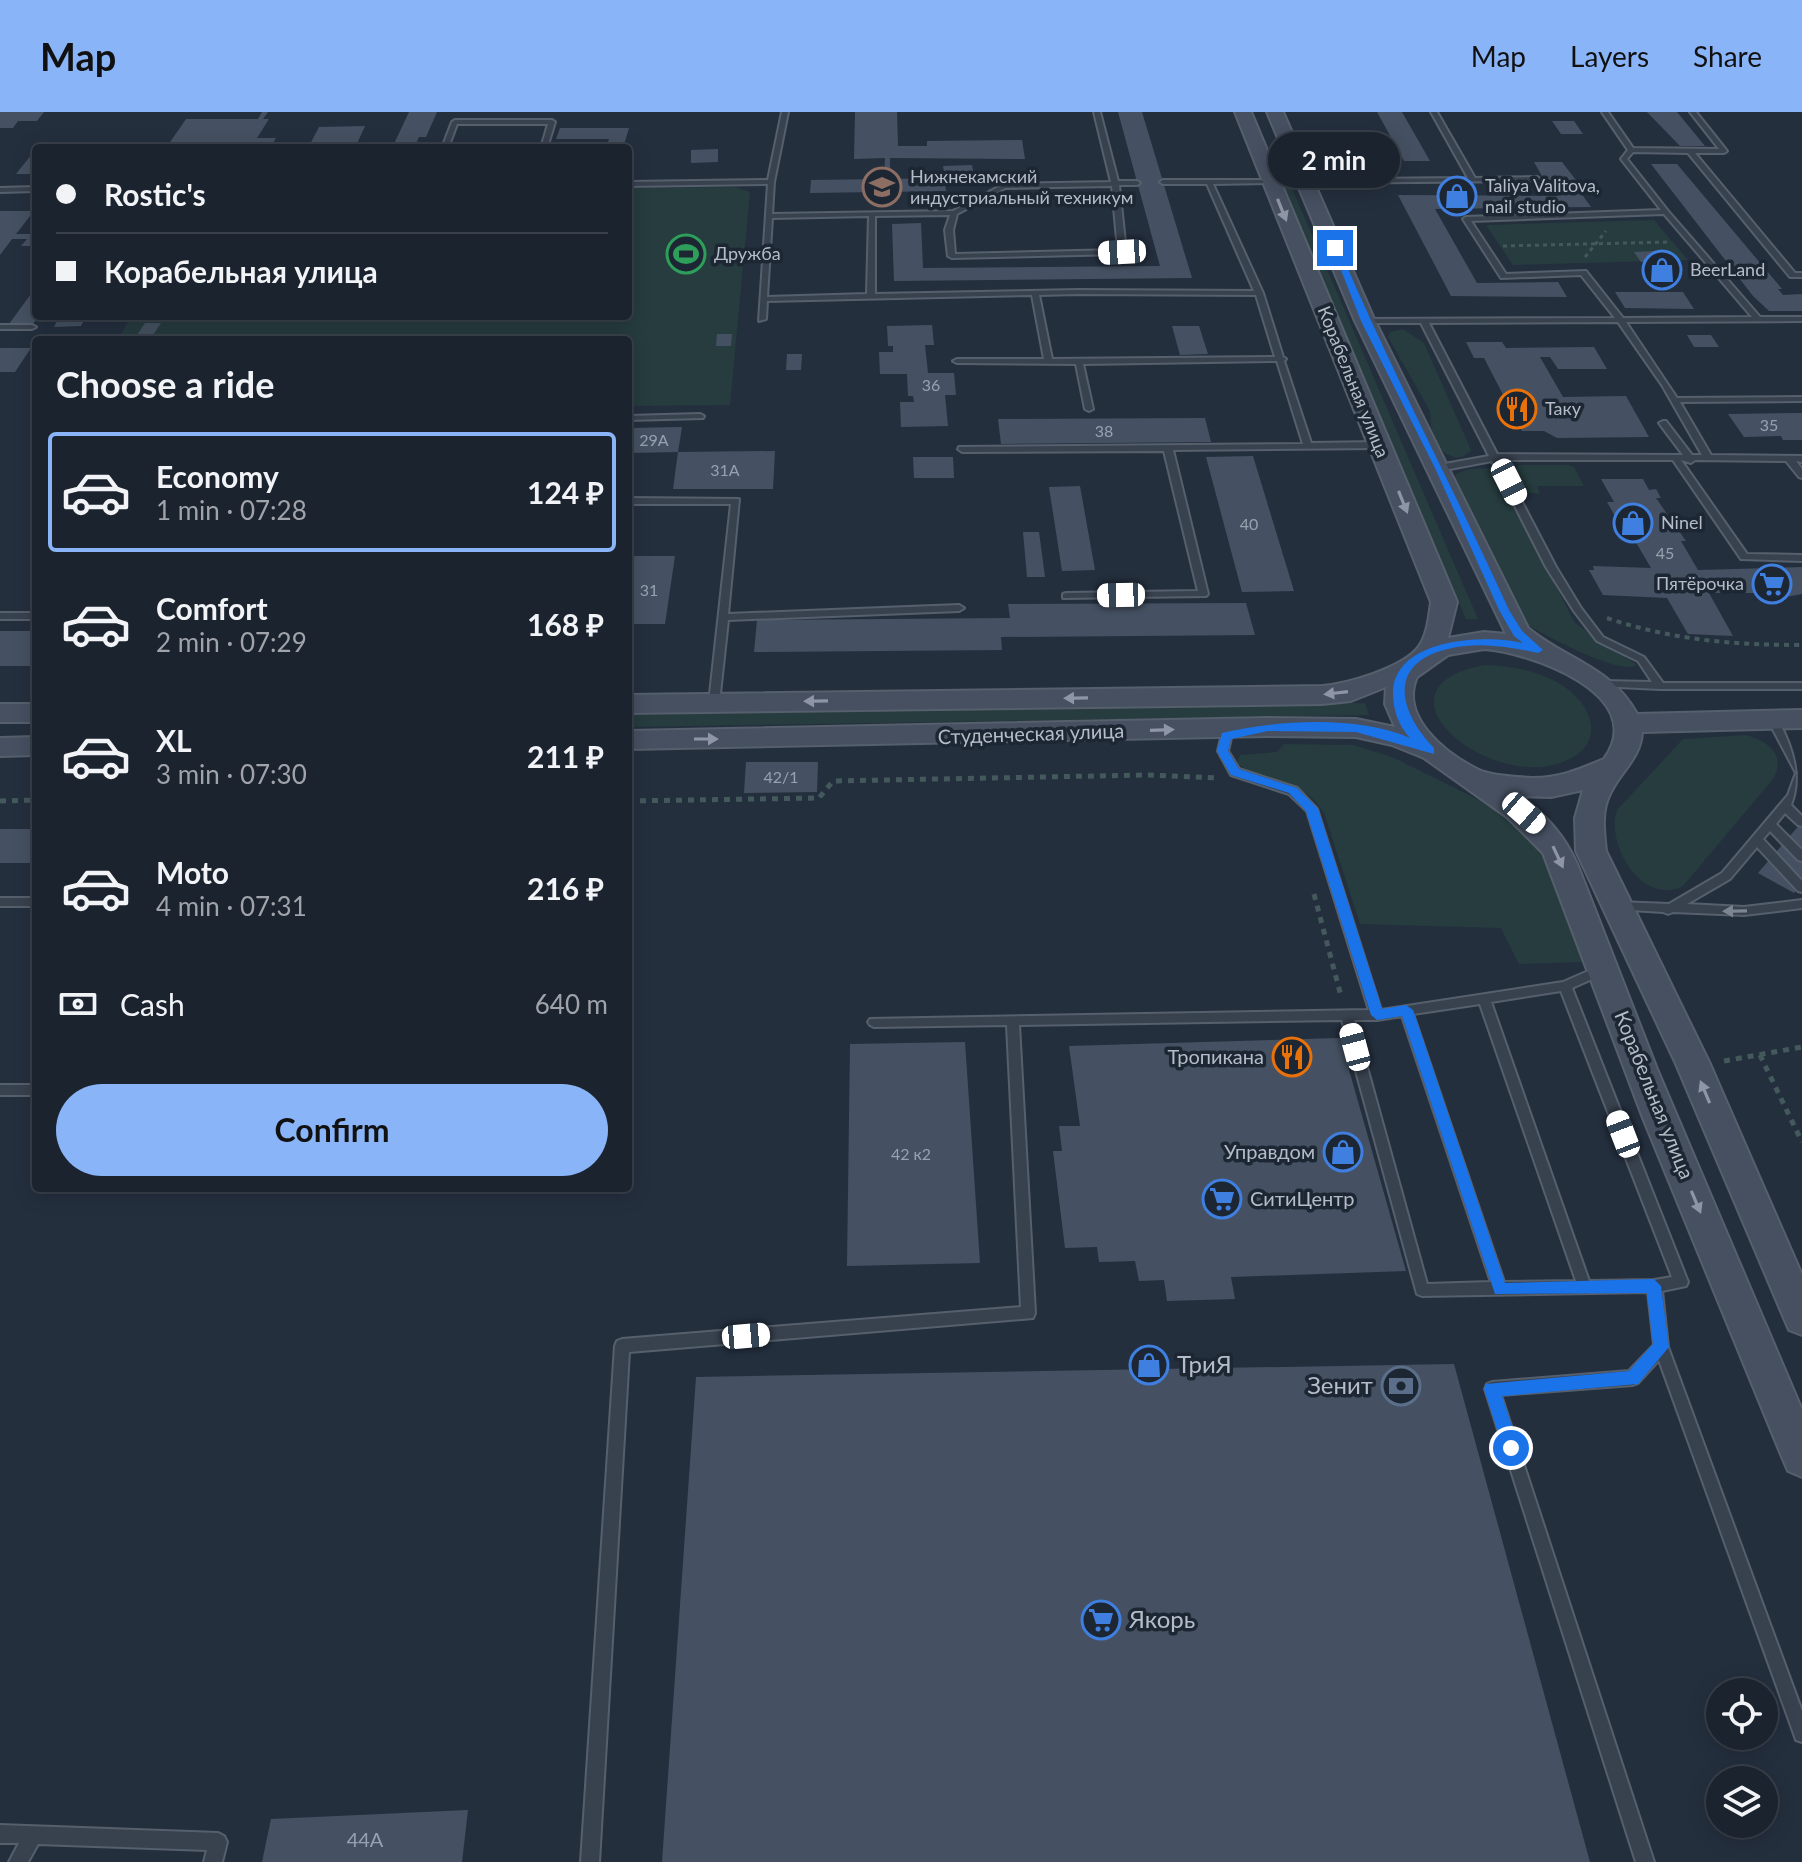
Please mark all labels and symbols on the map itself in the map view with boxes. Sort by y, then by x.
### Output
callout: 2 min [1269,132,1401,188]
place label: Нижнекамский индустриальный техникум [910,165,1133,208]
school or university icon: Нижнекамский индустриальный техникум [861,166,903,208]
place label: Taliya Valitova, nail studio [1485,174,1600,217]
shop icon: Taliya Valitova, nail studio [1436,175,1478,217]
one-way arrow [1276,198,1289,222]
route end [1317,230,1353,266]
sports icon: Дружба [665,233,707,275]
car [1097,239,1147,265]
place label: Дружба [714,242,781,264]
shop icon: BeerLand [1641,249,1683,291]
place label: BeerLand [1690,258,1765,280]
street label: Корабельная улица [1313,303,1394,461]
house number: 36 [922,375,940,394]
restaurant icon: Таку [1496,388,1538,430]
place label: Таку [1545,397,1582,419]
house number: 35 [1760,415,1778,434]
house number: 38 [1095,421,1113,440]
house number: 29А [639,430,669,449]
car [1487,455,1531,509]
house number: 31А [710,460,740,479]
one-way arrow [1396,490,1409,514]
shop icon: Ninel [1612,502,1654,544]
place label: Ninel [1661,511,1703,533]
house number: 40 [1240,514,1258,533]
house number: 45 [1656,543,1674,562]
supermarket icon: Пятёрочка [1751,563,1793,605]
place label: Пятёрочка [1656,572,1744,594]
house number: 31 [640,580,658,599]
car [1097,583,1145,607]
one-way arrow [1323,687,1348,700]
one-way arrow [1063,691,1088,704]
one-way arrow [803,695,828,708]
street label: Студенческая улица [937,718,1125,748]
one-way arrow [1150,723,1175,736]
one-way arrow [694,733,719,745]
house number: 42/1 [763,767,799,786]
car [1498,788,1550,838]
one-way arrow [1551,846,1565,869]
one-way arrow [1722,904,1747,917]
street label: Корабельная улица [1610,1007,1700,1182]
car [1337,1021,1373,1073]
restaurant icon: Тропикана [1271,1036,1313,1078]
place label: Тропикана [1168,1044,1264,1068]
one-way arrow [1699,1080,1712,1104]
car [1603,1107,1643,1161]
shop icon: Управдом [1322,1131,1364,1173]
place label: Управдом [1224,1139,1315,1163]
house number: 42 к2 [891,1144,931,1163]
supermarket icon: СитиЦентр [1201,1178,1243,1220]
place label: СитиЦентр [1250,1186,1355,1210]
one-way arrow [1690,1190,1703,1214]
car [721,1322,771,1350]
shop icon: ТриЯ [1128,1344,1170,1386]
place label: ТриЯ [1177,1349,1232,1378]
bank icon: Зенит [1380,1365,1422,1407]
place label: Зенит [1307,1370,1373,1399]
route start [1493,1430,1529,1466]
supermarket icon: Якорь [1080,1599,1122,1641]
place label: Якорь [1128,1604,1195,1633]
house number: 44А [347,1827,384,1851]

